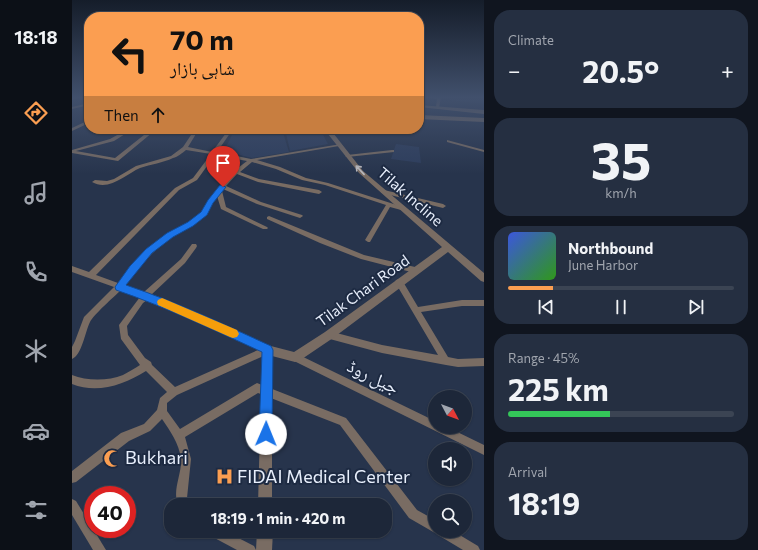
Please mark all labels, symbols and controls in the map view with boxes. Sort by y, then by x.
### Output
text: 70 m [170,22,234,56]
text: 18:18 [14,26,58,48]
icon: left [104,28,156,80]
text: Climate [508,32,554,48]
text: 20.5° [582,52,659,89]
text: شاہی بازار [170,57,235,79]
text: − [508,57,521,84]
text: + [721,57,734,84]
icon: directions [22,99,50,127]
icon: ahead [147,104,169,126]
text: Then [104,106,139,124]
text: 35 [591,127,651,191]
pin [206,146,240,187]
icon: arrive [212,152,234,174]
street label: Tilak Incline [374,163,447,229]
one-way arrow [355,165,364,175]
icon: music [22,179,50,207]
text: km/h [605,185,637,201]
text: Northbound [568,239,653,257]
street label: Tilak Chari Road [312,250,412,330]
text: June Harbor [568,257,638,273]
icon: phone [22,258,50,286]
icon: previous [535,296,557,318]
icon: pause [610,296,632,318]
icon: next [685,296,707,318]
icon: climate [22,337,50,365]
text: Range · 45% [508,350,579,366]
street label: جیل روڈ [344,354,403,399]
text: 225 km [508,370,609,407]
north arrow [428,390,472,434]
map controls [428,390,472,538]
position arrow [245,413,287,455]
icon: car [22,417,50,445]
button: sound [428,442,472,486]
place label: Bukhari [125,446,188,468]
mosque icon: Bukhari [102,448,122,468]
text: Arrival [508,464,547,480]
place label: FIDAI Medical Center [237,465,410,487]
hospital icon: FIDAI Medical Center [214,467,234,487]
text: 18:19 [508,484,580,521]
speed limit sign: 40 [84,486,136,538]
button: search [428,494,472,538]
icon: filters [22,496,50,524]
text: 18:19 · 1 min · 420 m [211,509,345,527]

